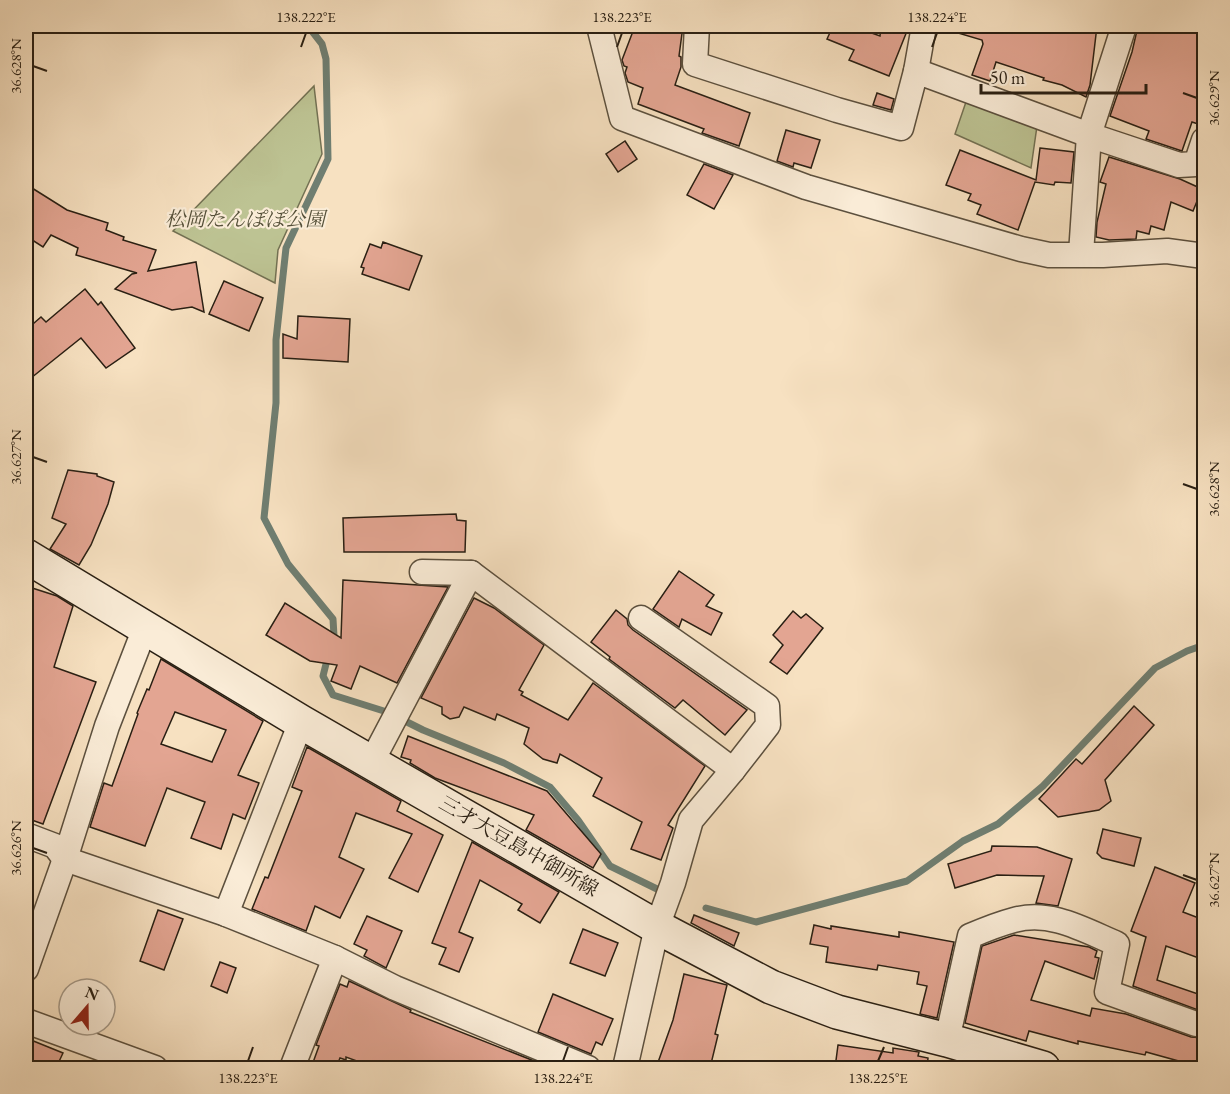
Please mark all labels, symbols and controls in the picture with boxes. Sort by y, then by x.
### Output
text: 138.222°E [276,7,336,26]
text: 138.223°E [592,7,652,26]
text: 138.224°E [907,7,967,26]
text: 36.628°N [6,38,25,94]
scale bar [981,57,1146,95]
text: 50 m [990,66,1025,89]
text: 36.629°N [1204,70,1223,126]
park label: 松岡たんぽぽ公園 [165,206,328,232]
text: 36.627°N [6,429,25,485]
text: 36.628°N [1204,461,1223,517]
street label: 三才大豆島中御所線 [435,790,603,902]
text: 36.626°N [6,820,25,876]
text: 36.627°N [1204,852,1223,908]
north arrow [57,977,117,1037]
text: N [82,981,102,1005]
text: 138.223°E [218,1068,278,1087]
text: 138.224°E [533,1068,593,1087]
text: 138.225°E [848,1068,908,1087]

